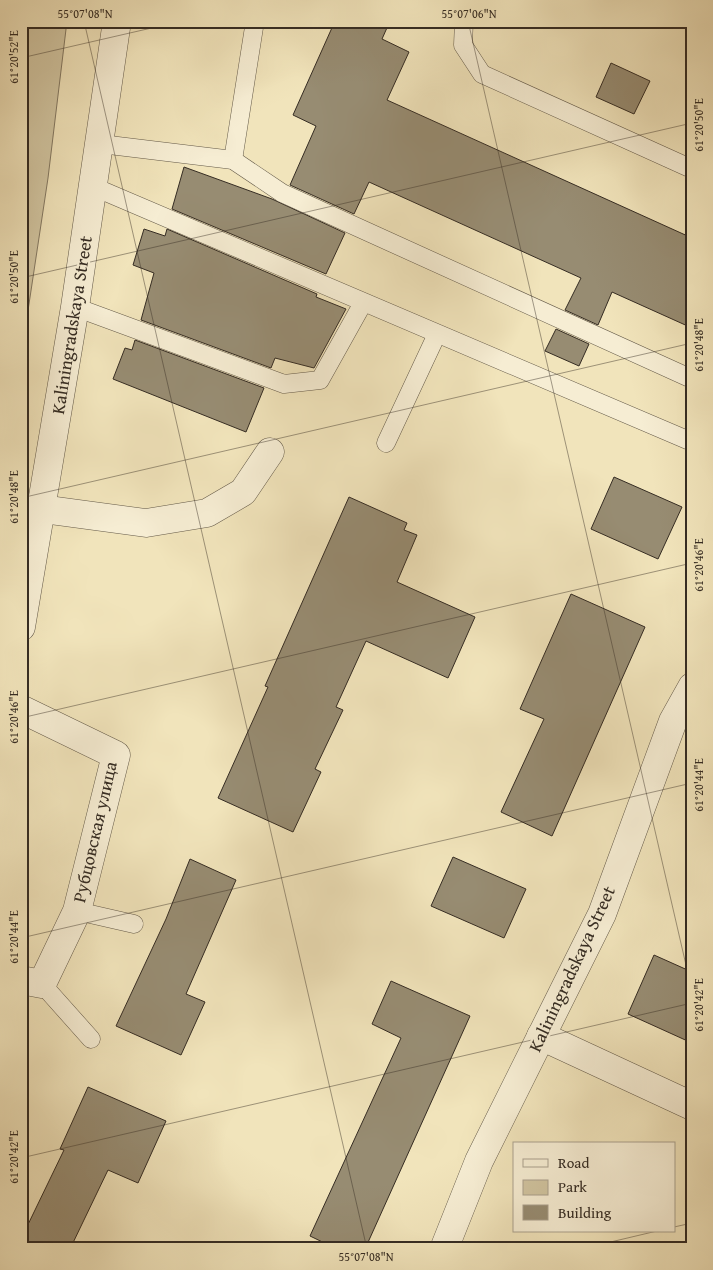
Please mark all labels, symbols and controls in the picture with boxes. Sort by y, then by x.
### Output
text: 55°07'08"N [57,5,113,22]
text: 55°07'06"N [441,5,497,22]
text: 61°20'52"E [5,30,22,84]
text: 61°20'50"E [690,98,707,152]
street label: Kaliningradskaya Street [44,233,99,416]
text: 61°20'50"E [5,250,22,304]
text: 61°20'48"E [690,318,707,372]
text: 61°20'48"E [5,470,22,524]
text: 61°20'46"E [690,538,707,592]
text: 61°20'46"E [5,690,22,744]
street label: Рубцовская улица [65,758,124,905]
text: 61°20'44"E [690,758,707,812]
street label: Kaliningradskaya Street [521,881,622,1056]
text: 61°20'44"E [5,910,22,964]
text: 61°20'42"E [690,978,707,1032]
text: 61°20'42"E [5,1130,22,1184]
legend [513,1142,676,1232]
text: Road [558,1152,589,1173]
text: Park [558,1176,587,1197]
text: Building [558,1202,612,1223]
text: 55°07'08"N [338,1248,394,1265]

